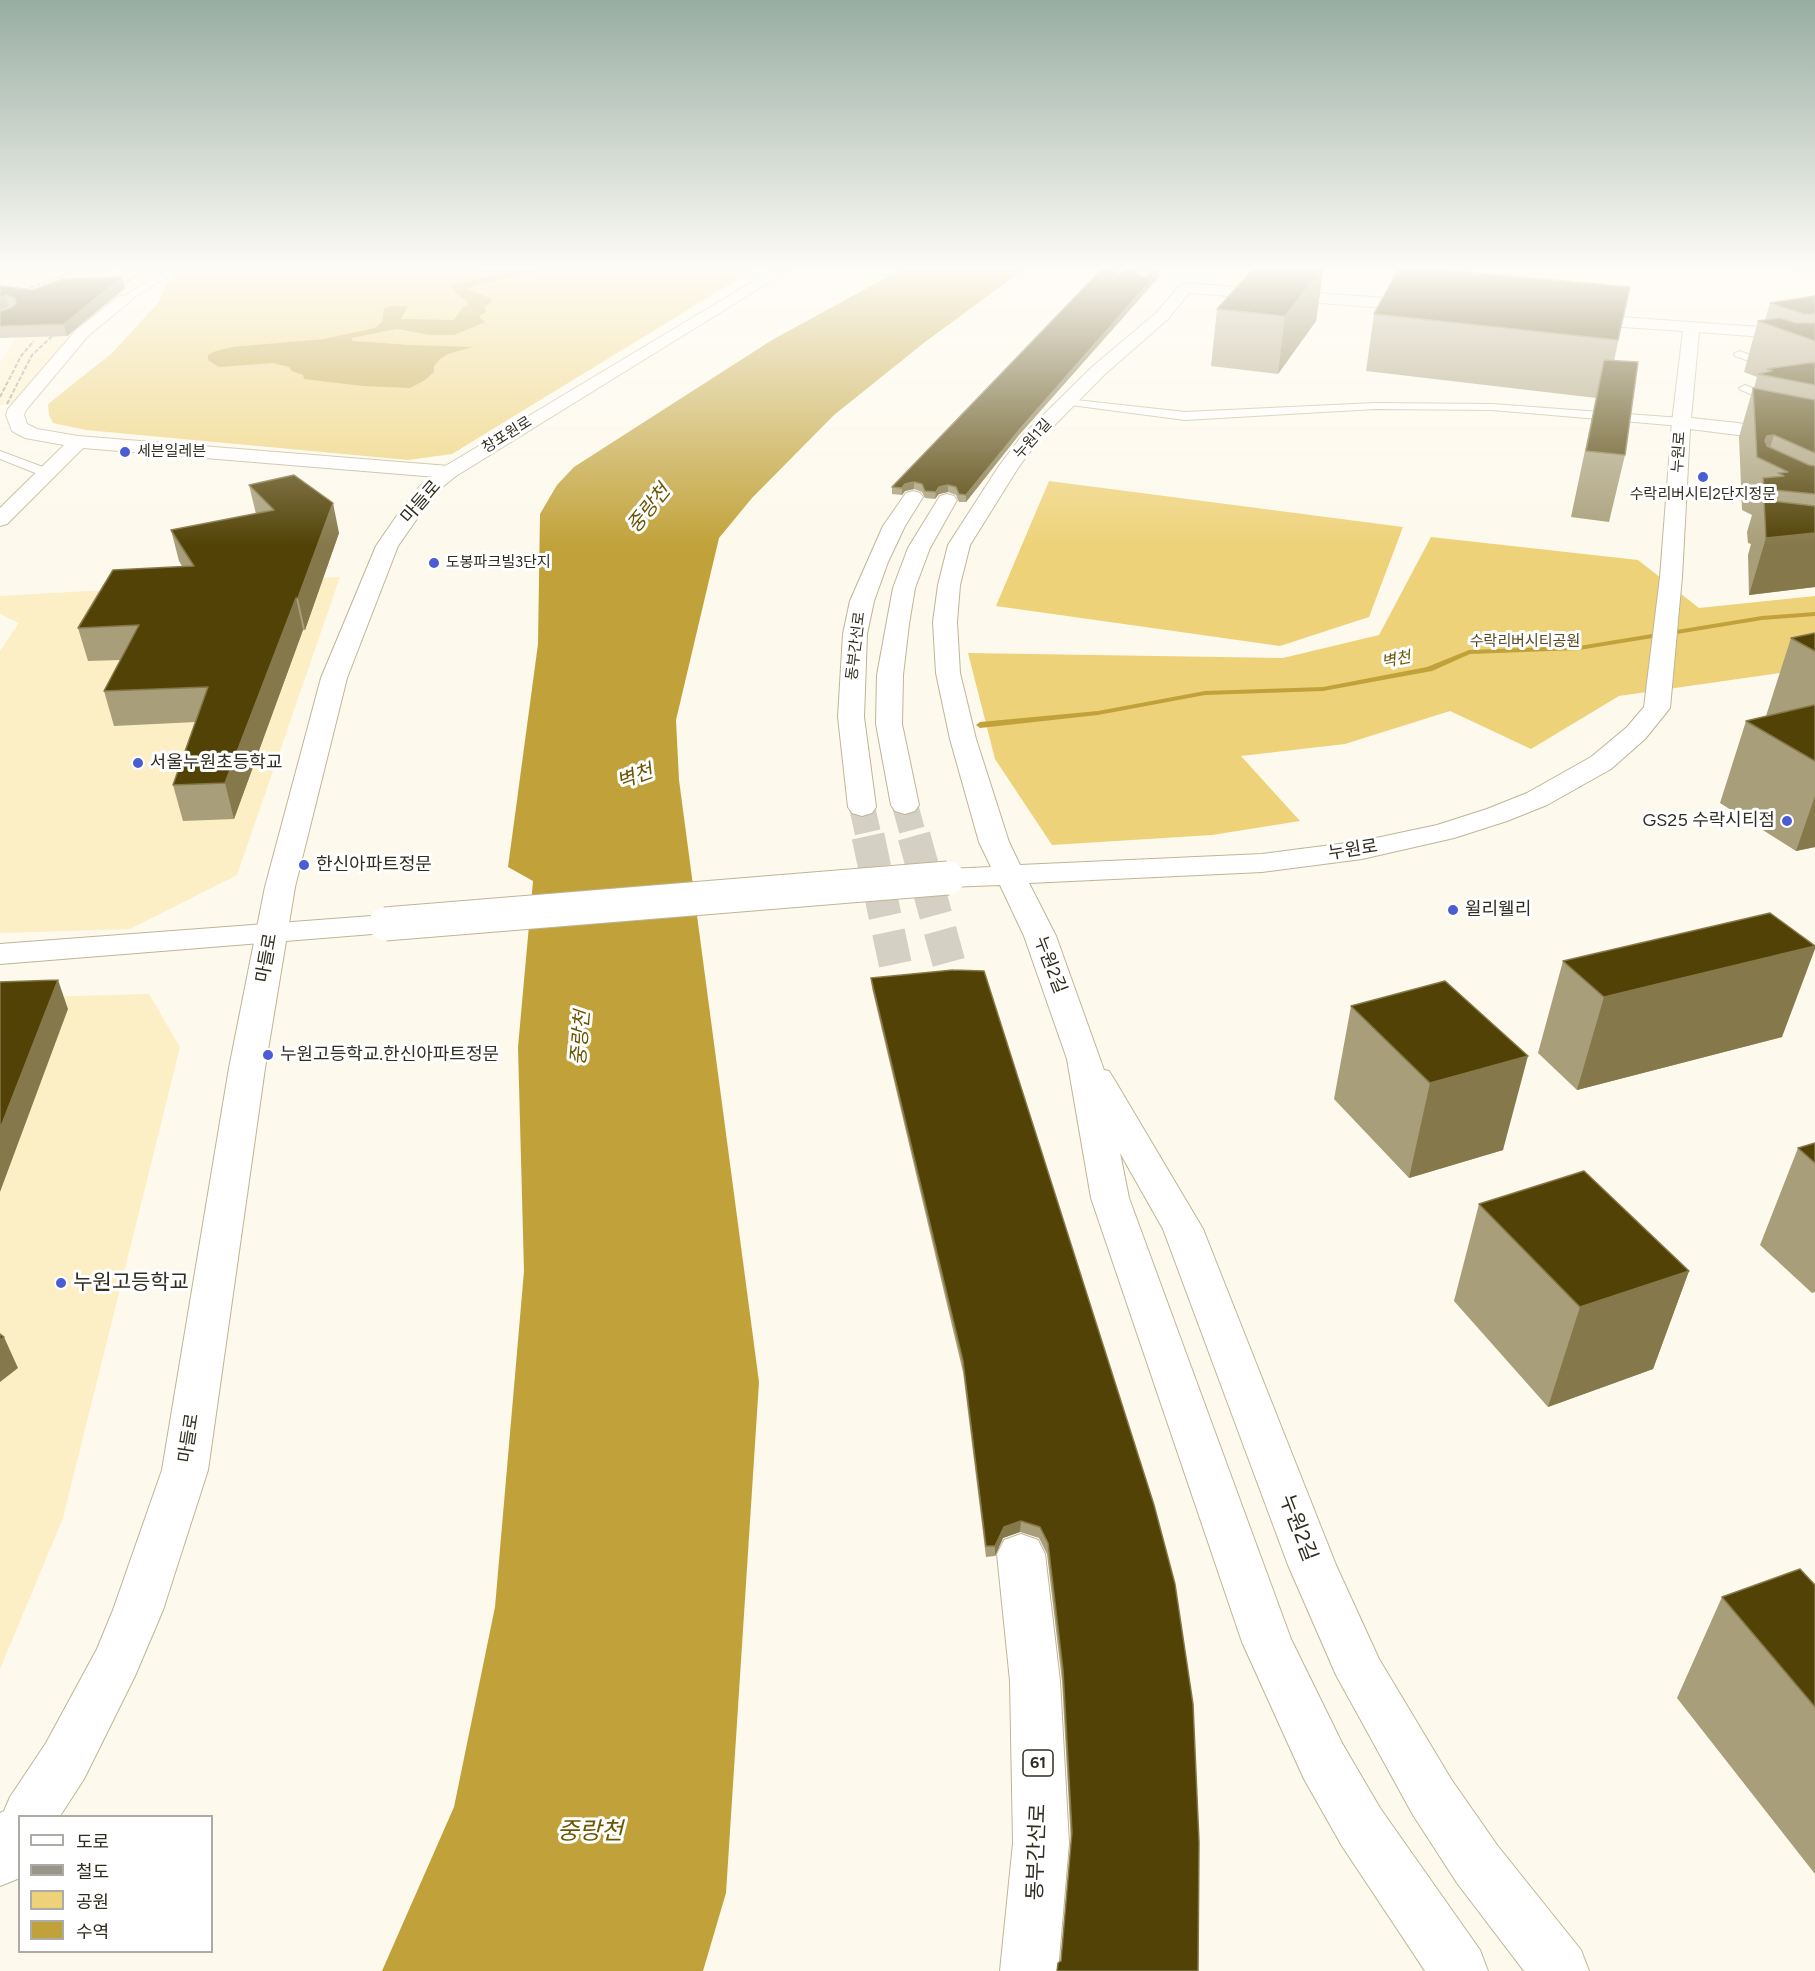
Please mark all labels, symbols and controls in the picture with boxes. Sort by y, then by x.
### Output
street label: 창포원로 [479,413,535,457]
street label: 누원1길 [1010,415,1056,463]
street label: 누원로 [1669,431,1689,473]
place label: 세븐일레븐 [137,443,206,461]
marker: 세븐일레븐 [118,445,132,459]
marker: 수락리버시티2단지정문 [1696,470,1710,484]
street label: 마들로 [397,476,445,528]
water label: 중랑천 [622,480,676,538]
place label: 수락리버시티2단지정문 [1630,486,1776,504]
place label: 도봉파크빌3단지 [446,554,551,572]
marker: 도봉파크빌3단지 [427,556,441,570]
street label: 동부간선로 [843,611,869,681]
park label: 수락리버시티공원 [1470,633,1580,651]
water label: 벽천 [1380,648,1412,672]
place label: 서울누원초등학교 [150,752,282,774]
marker: 서울누원초등학교 [131,756,145,770]
water label: 벽천 [614,759,656,795]
place label: GS25 수락시티점 [1643,810,1775,832]
marker: GS25 수락시티점 [1780,814,1794,828]
street label: 누원로 [1327,835,1379,865]
place label: 한신아파트정문 [316,854,432,876]
marker: 한신아파트정문 [297,858,311,872]
place label: 윌리웰리 [1465,899,1531,921]
marker: 윌리웰리 [1446,903,1460,917]
street label: 마들로 [252,932,282,984]
street label: 누원2길 [1029,933,1071,997]
water label: 중랑천 [567,1009,595,1067]
place label: 누원고등학교.한신아파트정문 [280,1044,499,1066]
marker: 누원고등학교.한신아파트정문 [261,1048,275,1062]
place label: 누원고등학교 [73,1270,189,1296]
marker: 누원고등학교 [54,1276,68,1290]
street label: 마들로 [174,1412,204,1464]
street label: 누원2길 [1274,1491,1322,1565]
road number: 61 [1023,1750,1053,1776]
street label: 동부간선로 [1023,1803,1051,1901]
legend [18,1815,213,1953]
water label: 중랑천 [557,1818,623,1846]
text: 도로 [76,1831,109,1853]
text: 철도 [76,1861,109,1883]
text: 공원 [76,1891,109,1913]
text: 수역 [76,1921,109,1943]

